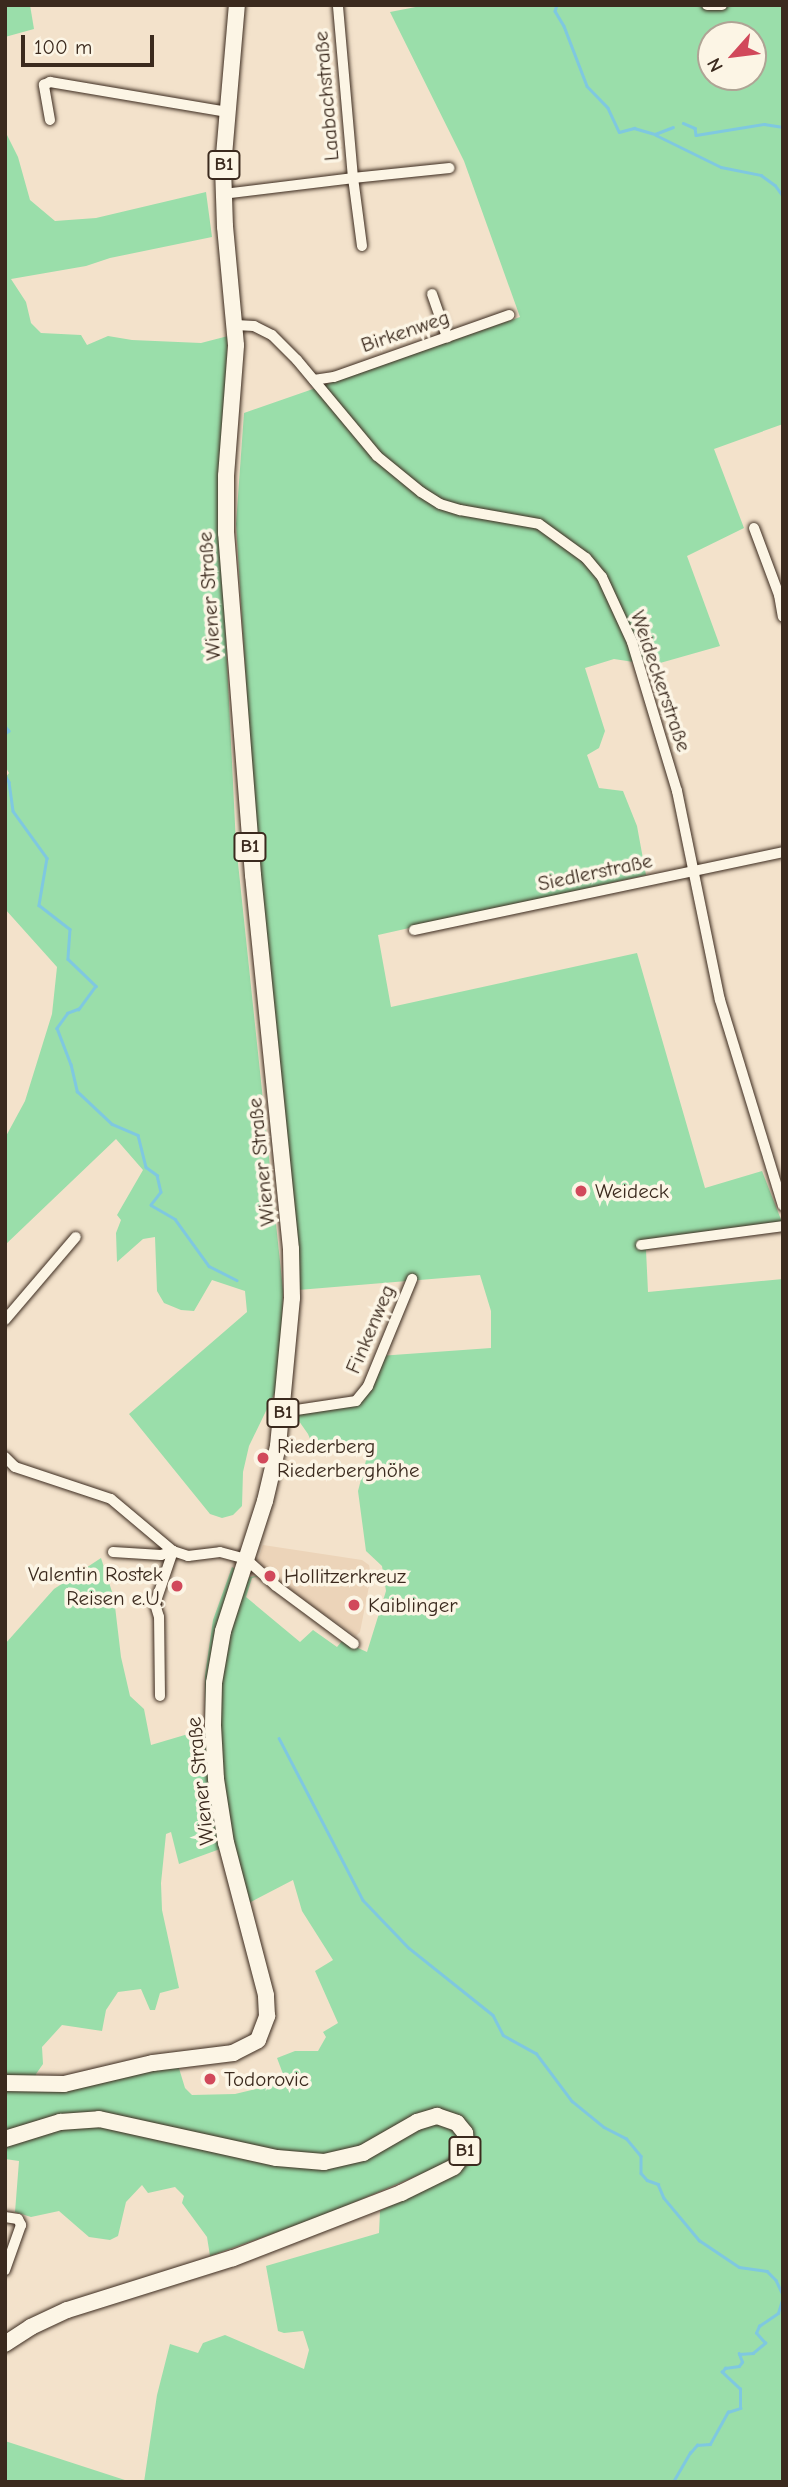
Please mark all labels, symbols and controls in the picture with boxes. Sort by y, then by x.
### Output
scale bar [24,21,158,65]
north arrow [697,21,767,91]
street label: Laabachstraße [308,30,344,162]
text: 100 m [34,35,92,59]
text: N [703,54,728,76]
road number: B1 [206,150,242,181]
street label: Birkenweg [357,304,453,358]
street label: Wiener Straße [192,531,226,661]
street label: Weideckerstraße [625,607,697,755]
road number: B1 [232,832,268,862]
street label: Siedlerstraße [535,848,655,896]
street label: Wiener Straße [242,1097,280,1227]
place label: Weideck [595,1178,669,1204]
marker: Weideck [573,1183,589,1199]
street label: Finkenweg [340,1281,400,1377]
road number: B1 [266,1398,300,1428]
place label: Riederberg Riederberghöhe [277,1433,420,1483]
marker: Riederberg Riederberghöhe [255,1450,271,1466]
place label: Valentin Rostek Reisen e.U. [28,1561,163,1611]
place label: Hollitzerkreuz [284,1563,406,1589]
marker: Hollitzerkreuz [262,1568,278,1584]
marker: Valentin Rostek Reisen e.U. [169,1578,185,1594]
place label: Kaiblinger [368,1592,458,1618]
marker: Kaiblinger [346,1597,362,1613]
street label: Wiener Straße [181,1716,219,1846]
place label: Todorovic [224,2066,309,2092]
marker: Todorovic [202,2071,218,2087]
road number: B1 [448,2136,482,2166]

